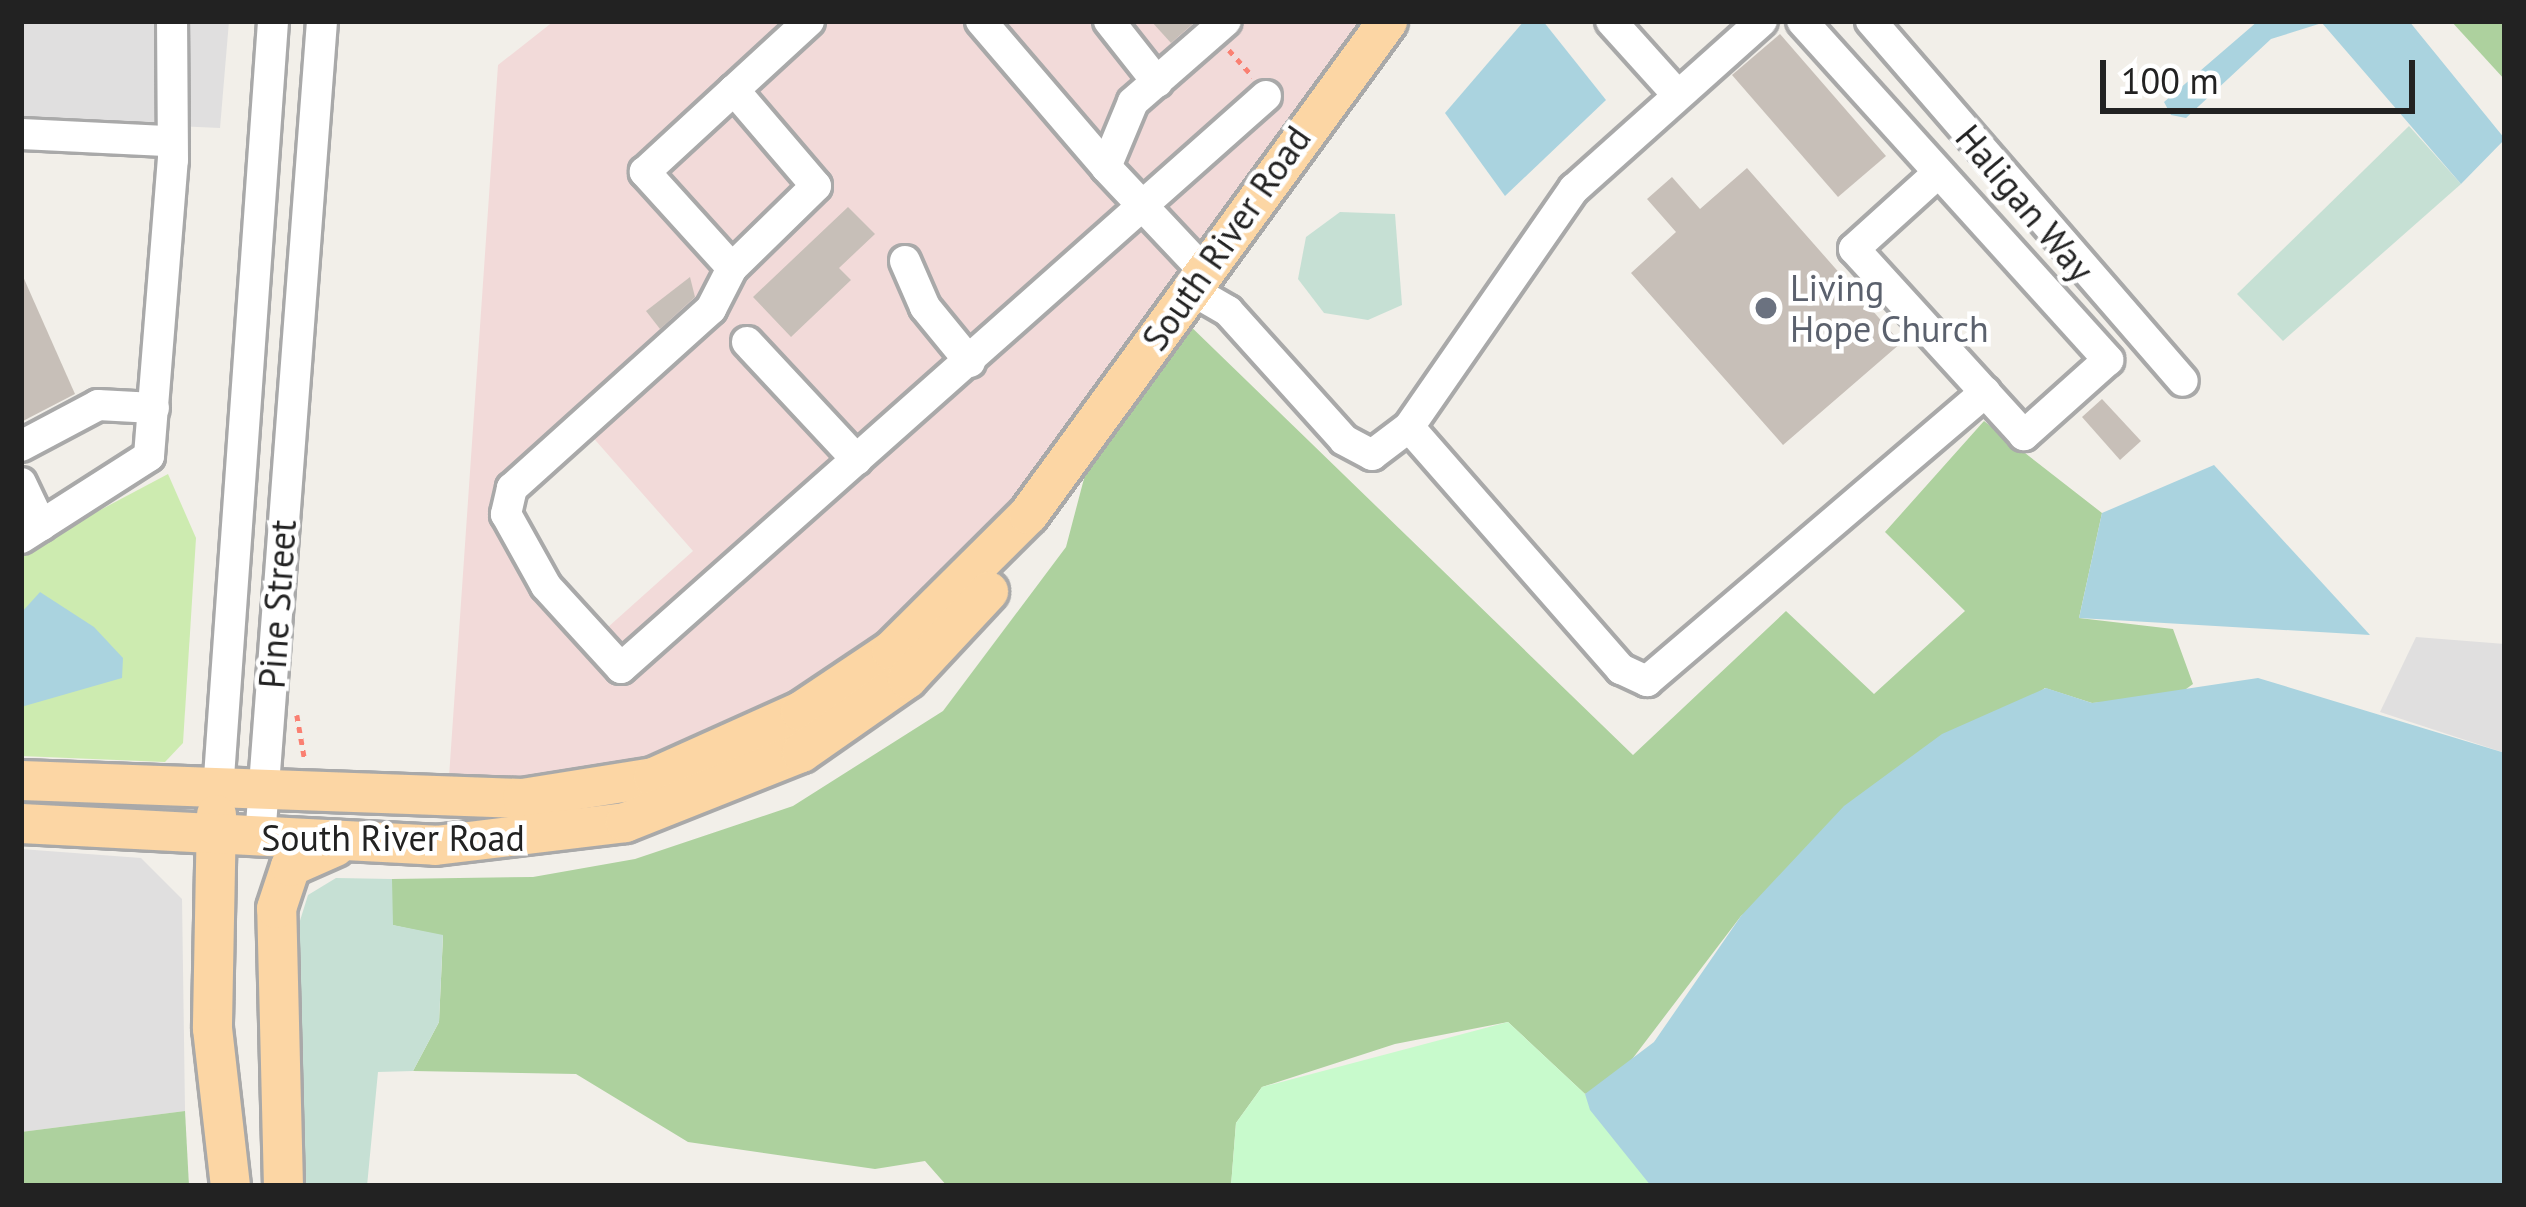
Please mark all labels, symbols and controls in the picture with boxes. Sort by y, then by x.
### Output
scale bar [2106,36,2421,110]
text: 100 m [2121,57,2219,104]
street label: Haligan Way [1947,116,2103,290]
street label: South River Road [1133,118,1319,358]
place label: Living Hope Church [1790,265,1989,350]
marker: Living Hope Church [1753,295,1779,321]
street label: Pine Street [250,518,304,690]
street label: South River Road [261,816,525,860]

